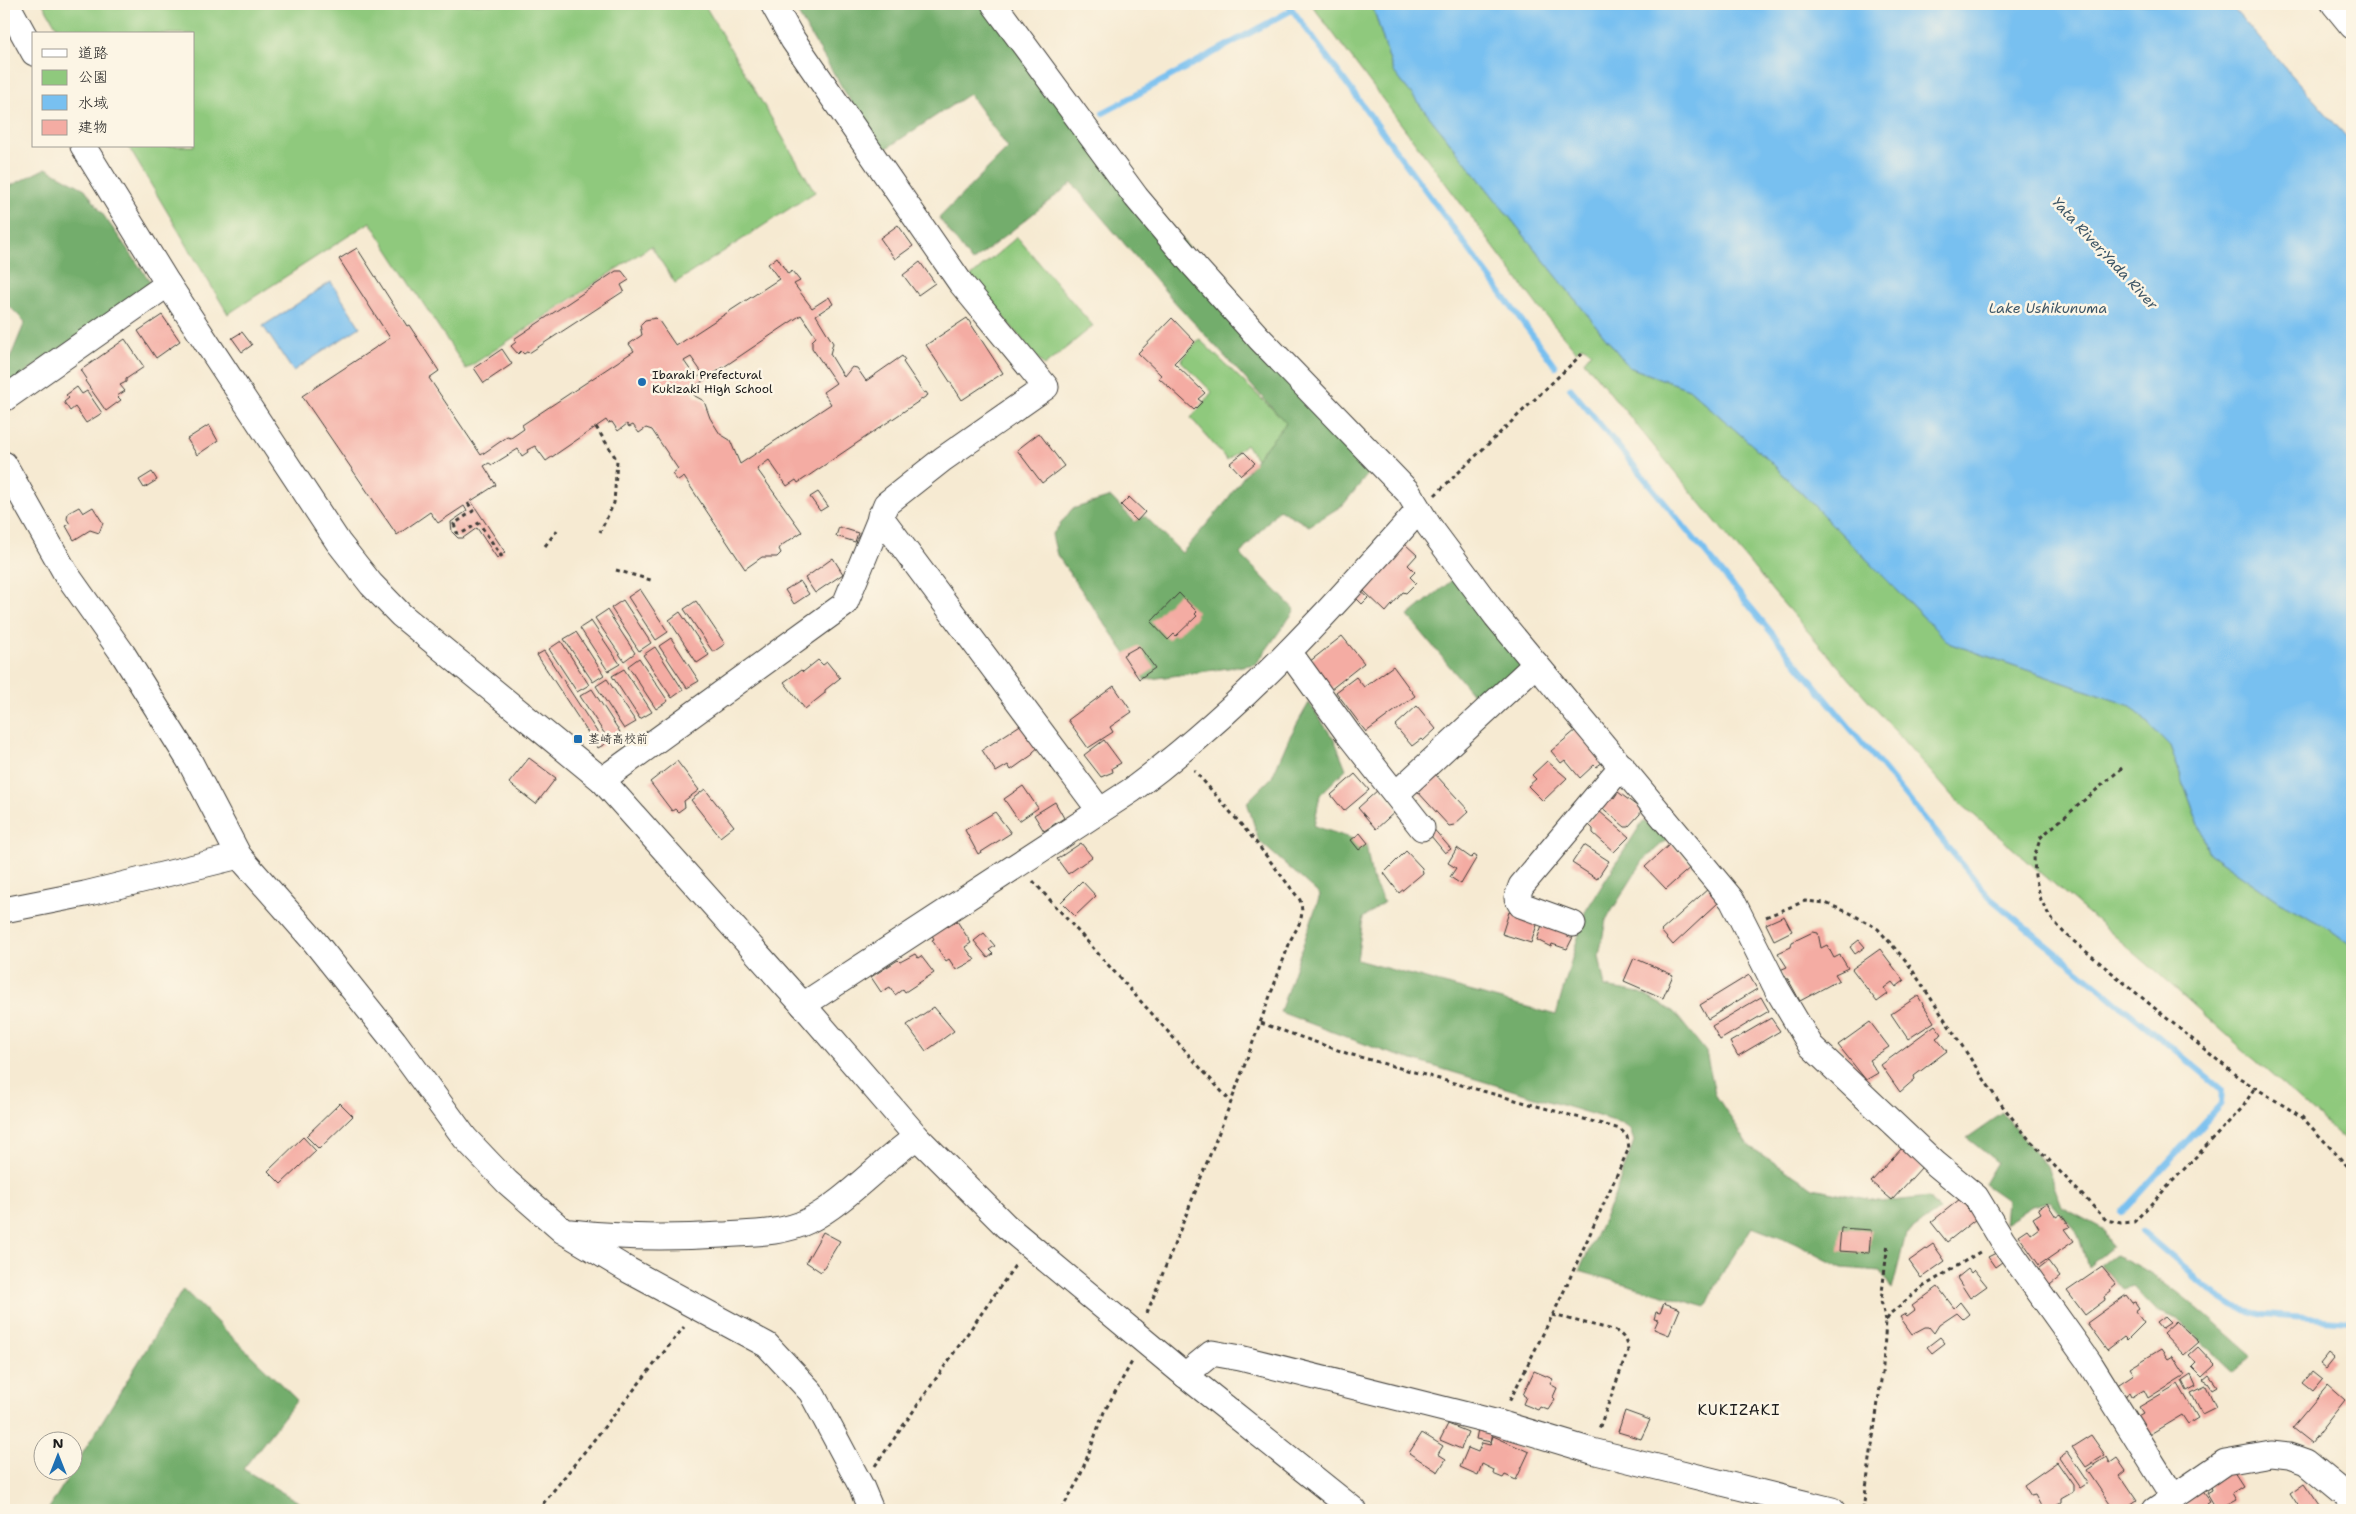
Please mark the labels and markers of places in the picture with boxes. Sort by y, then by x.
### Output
place label: Ibaraki Prefectural Kukizaki High School [652,367,773,397]
marker: Ibaraki Prefectural Kukizaki High School [636,376,648,388]
place label: 茎崎高校前 [588,731,648,747]
marker: 茎崎高校前 [572,733,584,745]

